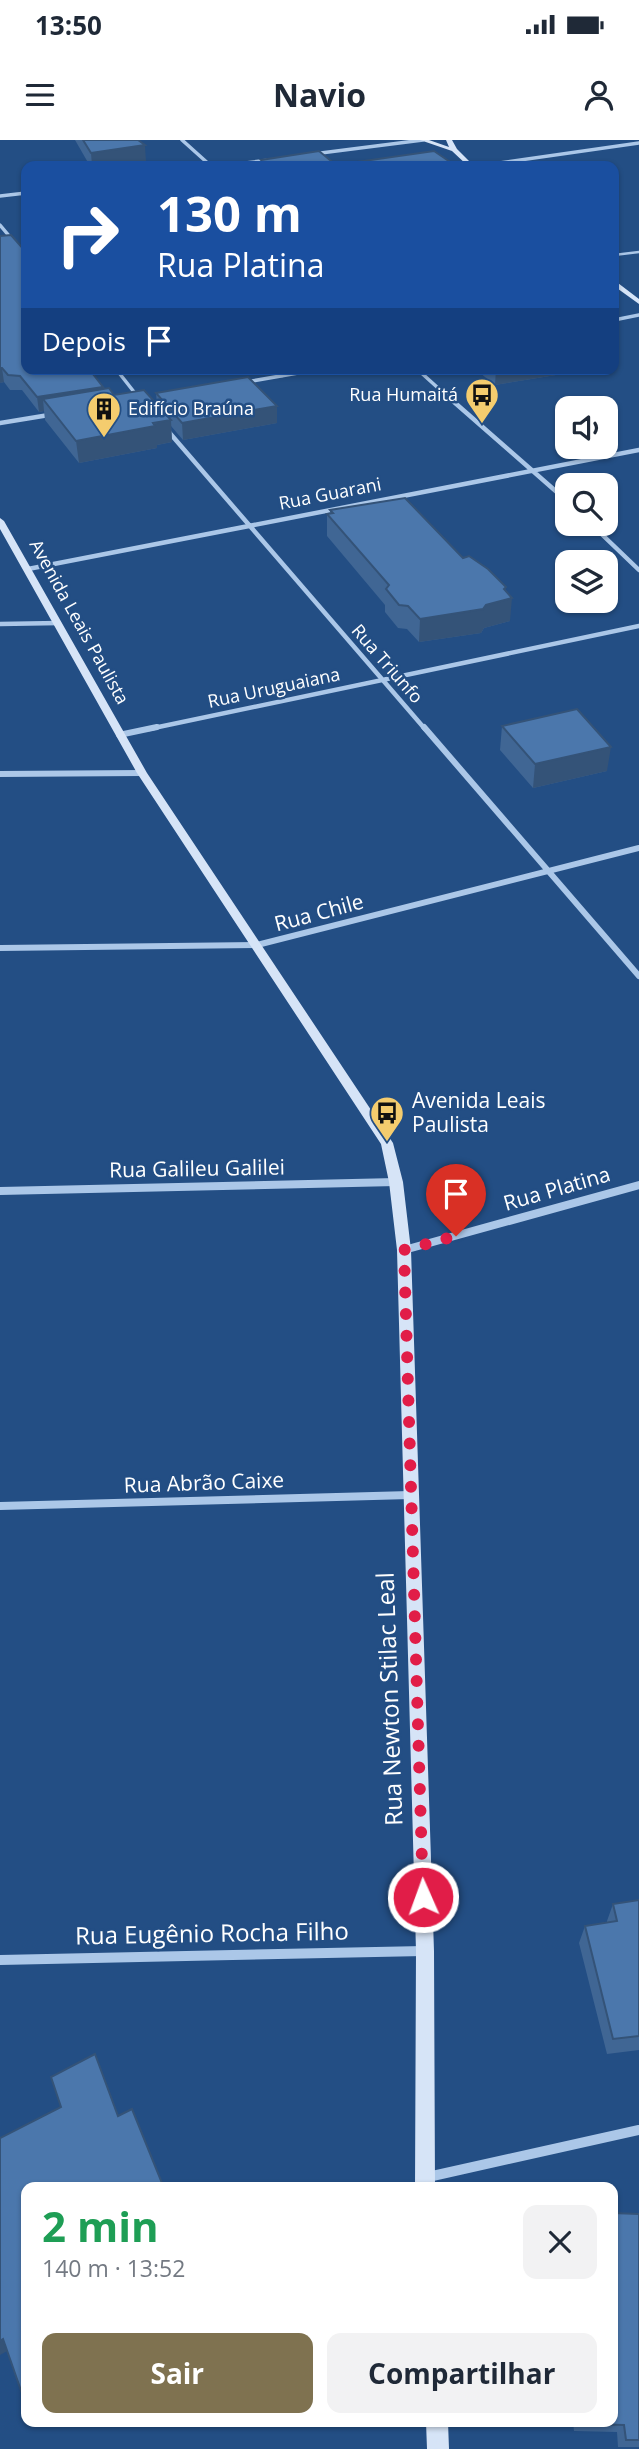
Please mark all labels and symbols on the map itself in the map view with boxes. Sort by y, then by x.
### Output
bus stop icon: Rua Humaitá [463,376,501,425]
place label: Rua Humaitá [349,382,458,406]
building icon: Edifício Braúna [85,390,123,439]
place label: Edifício Braúna [128,396,254,420]
street label: Rua Guarani [277,471,383,515]
street label: Avenida Leais Paulista [25,535,135,708]
street label: Rua Triunfo [347,619,429,708]
street label: Rua Uruguaiana [205,661,342,713]
street label: Rua Chile [271,887,367,937]
place label: Avenida Leais Paulista [412,1086,545,1138]
bus stop icon: Avenida Leais Paulista [368,1094,406,1143]
street label: Rua Galileu Galilei [109,1152,285,1184]
street label: Rua Platina [500,1159,613,1217]
pin [426,1164,486,1236]
street label: Rua Abrão Caixe [123,1465,285,1499]
street label: Rua Newton Stilac Leal [368,1572,409,1826]
position arrow [386,1860,460,1934]
street label: Rua Eugênio Rocha Filho [75,1914,349,1951]

